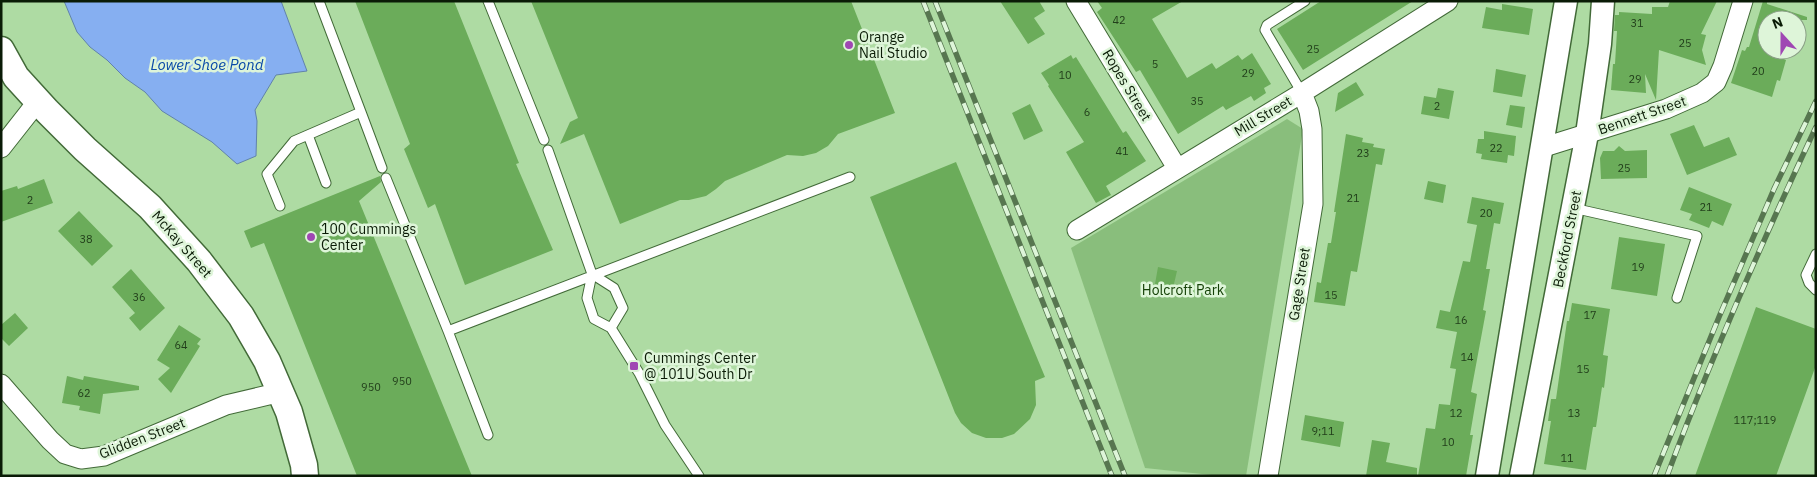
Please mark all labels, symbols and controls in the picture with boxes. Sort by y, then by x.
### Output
north arrow [1757,10,1807,60]
house number: 42 [1112,13,1126,27]
text: N [1769,13,1785,33]
house number: 31 [1630,16,1644,30]
place label: Orange Nail Studio [859,28,928,62]
house number: 25 [1678,36,1692,50]
marker: Orange Nail Studio [843,39,855,51]
house number: 25 [1306,42,1320,56]
street label: Ropes Street [1098,46,1156,124]
water label: Lower Shoe Pond [150,55,264,74]
house number: 5 [1152,57,1158,71]
house number: 20 [1751,64,1765,78]
house number: 29 [1241,66,1255,80]
house number: 10 [1058,68,1072,82]
house number: 29 [1628,72,1642,86]
street label: Mill Street [1231,92,1295,140]
street label: Bennett Street [1596,92,1688,138]
house number: 35 [1190,94,1204,108]
house number: 2 [1434,99,1440,113]
house number: 6 [1084,105,1090,119]
house number: 22 [1489,141,1503,155]
house number: 41 [1115,144,1129,158]
house number: 23 [1356,146,1370,160]
house number: 25 [1617,161,1631,175]
street label: Beckford Street [1549,189,1585,289]
house number: 21 [1346,191,1360,205]
house number: 2 [27,193,33,207]
house number: 21 [1699,200,1713,214]
house number: 20 [1479,206,1493,220]
street label: McKay Street [148,207,216,281]
place label: 100 Cummings Center [321,220,416,254]
marker: 100 Cummings Center [305,231,317,243]
house number: 38 [79,232,93,246]
street label: Gage Street [1284,246,1314,322]
house number: 19 [1631,260,1645,274]
park label: Holcroft Park [1142,281,1225,299]
house number: 15 [1324,288,1338,302]
house number: 36 [132,290,146,304]
house number: 17 [1583,308,1597,322]
house number: 16 [1454,313,1468,327]
house number: 64 [174,338,188,352]
place label: Cummings Center @ 101U South Dr [644,349,756,383]
house number: 14 [1460,350,1474,364]
marker: Cummings Center @ 101U South Dr [628,360,640,372]
house number: 15 [1576,362,1590,376]
house number: 950 [392,374,412,388]
house number: 950 [361,380,381,394]
house number: 62 [77,386,91,400]
house number: 12 [1449,406,1463,420]
house number: 13 [1567,406,1581,420]
street label: Glidden Street [96,413,188,463]
house number: 117;119 [1734,413,1776,427]
house number: 9;11 [1311,424,1335,438]
house number: 10 [1441,435,1455,449]
house number: 11 [1560,451,1574,465]

